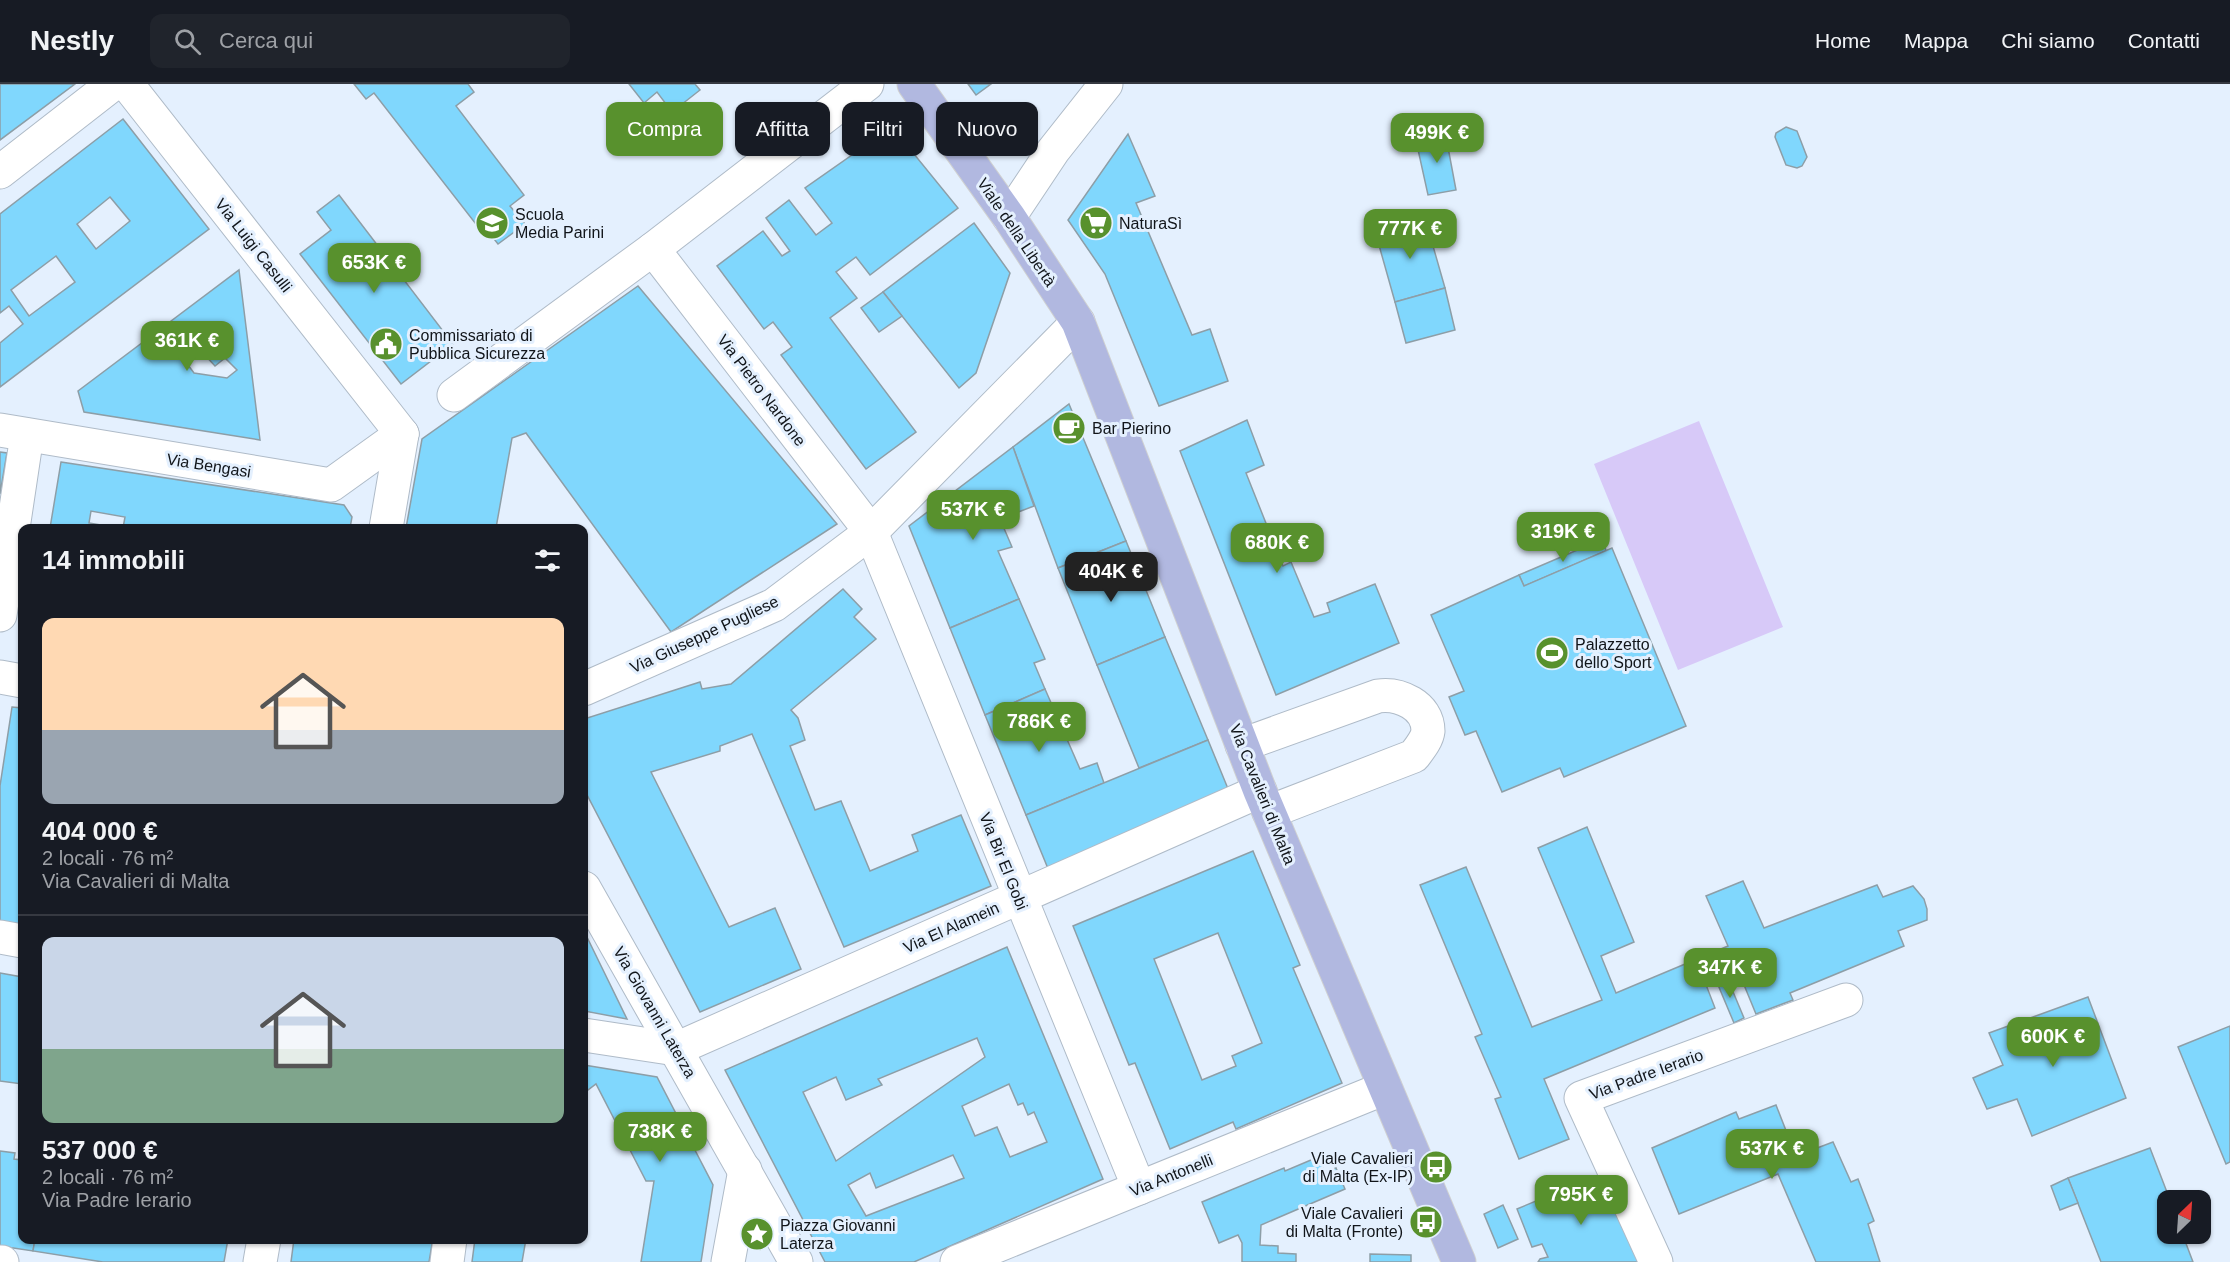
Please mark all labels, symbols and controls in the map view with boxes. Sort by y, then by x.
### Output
search box [150,14,570,68]
text: Nestly [30,25,114,56]
icon: search [171,25,204,58]
text: Cerca qui [219,28,313,53]
text: Home [1815,29,1871,52]
text: Mappa [1904,29,1968,52]
text: Chi siamo [2001,29,2095,52]
text: Contatti [2128,29,2200,52]
chip: Compra [606,102,723,156]
chip: Affitta [735,102,830,156]
chip: Filtri [842,102,924,156]
chip: Nuovo [936,102,1038,156]
pin: 499K € [1388,113,1486,164]
text: 499K € [1405,121,1469,143]
street label: Viale della Libertà [974,175,1059,290]
street label: Via Luigi Casulli [212,195,295,295]
school or university icon: Scuola Media Parini [474,205,510,241]
supermarket icon: NaturaSì [1078,205,1114,241]
place label: Scuola Media Parini [515,206,604,241]
pin: 777K € [1361,209,1459,260]
place label: NaturaSì [1119,215,1182,232]
text: 777K € [1378,217,1442,239]
pin: 653K € [325,243,423,294]
text: 653K € [342,251,406,273]
pin: 361K € [138,321,236,372]
public building icon: Commissariato di Pubblica Sicurezza [368,326,404,362]
place label: Commissariato di Pubblica Sicurezza [409,327,545,362]
text: 361K € [155,329,219,351]
street label: Via Pietro Nardone [714,331,809,449]
cafe icon: Bar Pierino [1051,410,1087,446]
place label: Bar Pierino [1092,420,1171,437]
street label: Via Bengasi [166,450,252,481]
pin: 537K € [924,490,1022,541]
text: 537K € [941,498,1005,520]
pin: 319K € [1514,512,1612,563]
text: 319K € [1531,520,1595,542]
pin: 680K € [1228,523,1326,574]
text: 680K € [1245,531,1309,553]
icon: filters [531,544,564,577]
text: 14 immobili [42,545,185,575]
pin: 404K € [1062,552,1160,603]
text: 404K € [1079,560,1143,582]
street label: Via Giuseppe Pugliese [627,593,781,676]
sports icon: Palazzetto dello Sport [1534,635,1570,671]
place label: Palazzetto dello Sport [1575,636,1652,671]
icon: home [249,657,357,765]
pin: 786K € [990,702,1088,753]
text: 786K € [1007,710,1071,732]
street label: Via Cavalieri di Malta [1227,721,1299,867]
street label: Via Bir El Gobi [976,810,1031,912]
text: 404 000 € [42,816,158,846]
text: 2 locali · 76 m² [42,847,173,869]
text: Via Cavalieri di Malta [42,870,230,892]
street label: Via El Alamein [901,899,1002,956]
street label: Via Giovanni Laterza [610,944,699,1081]
pin: 347K € [1681,948,1779,999]
text: 347K € [1698,956,1762,978]
icon: home [249,976,357,1084]
pin: 600K € [2004,1017,2102,1068]
text: 600K € [2021,1025,2085,1047]
street label: Via Padre Ierario [1587,1046,1705,1103]
pin: 738K € [611,1112,709,1163]
text: 738K € [628,1120,692,1142]
pin: 537K € [1723,1129,1821,1180]
text: 537 000 € [42,1135,158,1165]
text: 537K € [1740,1137,1804,1159]
bus stop icon: Viale Cavalieri di Malta (Ex-IP) [1418,1149,1454,1185]
place label: Viale Cavalieri di Malta (Ex-IP) [1303,1150,1413,1185]
street label: Via Antonelli [1127,1151,1215,1200]
text: 2 locali · 76 m² [42,1166,173,1188]
pin: 795K € [1532,1175,1630,1226]
text: 795K € [1549,1183,1613,1205]
text: Via Padre Ierario [42,1189,192,1211]
north arrow [2157,1190,2211,1244]
map controls [2157,1190,2211,1244]
bus stop icon: Viale Cavalieri di Malta (Fronte) [1408,1204,1444,1240]
place label: Viale Cavalieri di Malta (Fronte) [1286,1205,1403,1240]
place icon: Piazza Giovanni Laterza [739,1216,775,1252]
place label: Piazza Giovanni Laterza [780,1217,896,1252]

